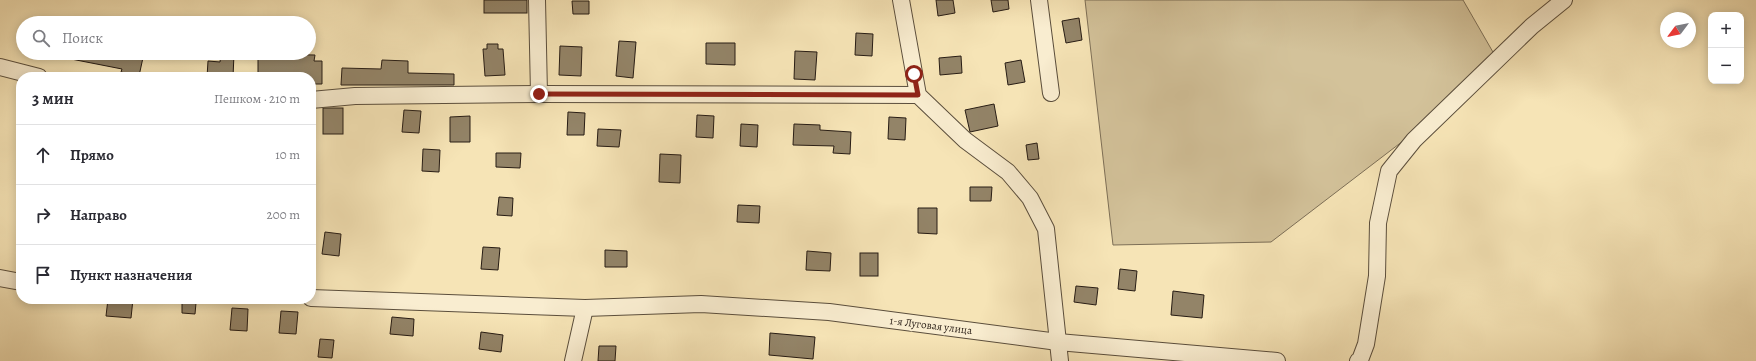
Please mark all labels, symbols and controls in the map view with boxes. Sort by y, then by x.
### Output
north arrow [1660,12,1696,48]
map controls [1708,12,1744,84]
button: + [1708,12,1744,48]
search box [16,16,316,60]
icon: search [30,27,52,49]
text: Поиск [62,28,103,48]
button: − [1708,48,1744,84]
route start [905,65,923,83]
route end [530,85,548,103]
text: 3 мин [32,87,74,110]
text: Пешком · 210 m [214,90,300,107]
icon: ahead [32,144,54,166]
text: Прямо [70,145,114,165]
text: 10 m [275,146,300,163]
icon: right [32,204,54,226]
text: Направо [70,205,127,225]
text: 200 m [267,206,300,223]
icon: arrive [32,264,54,286]
text: Пункт назначения [70,265,192,285]
street label: 1-я Луговая улица [889,313,974,338]

